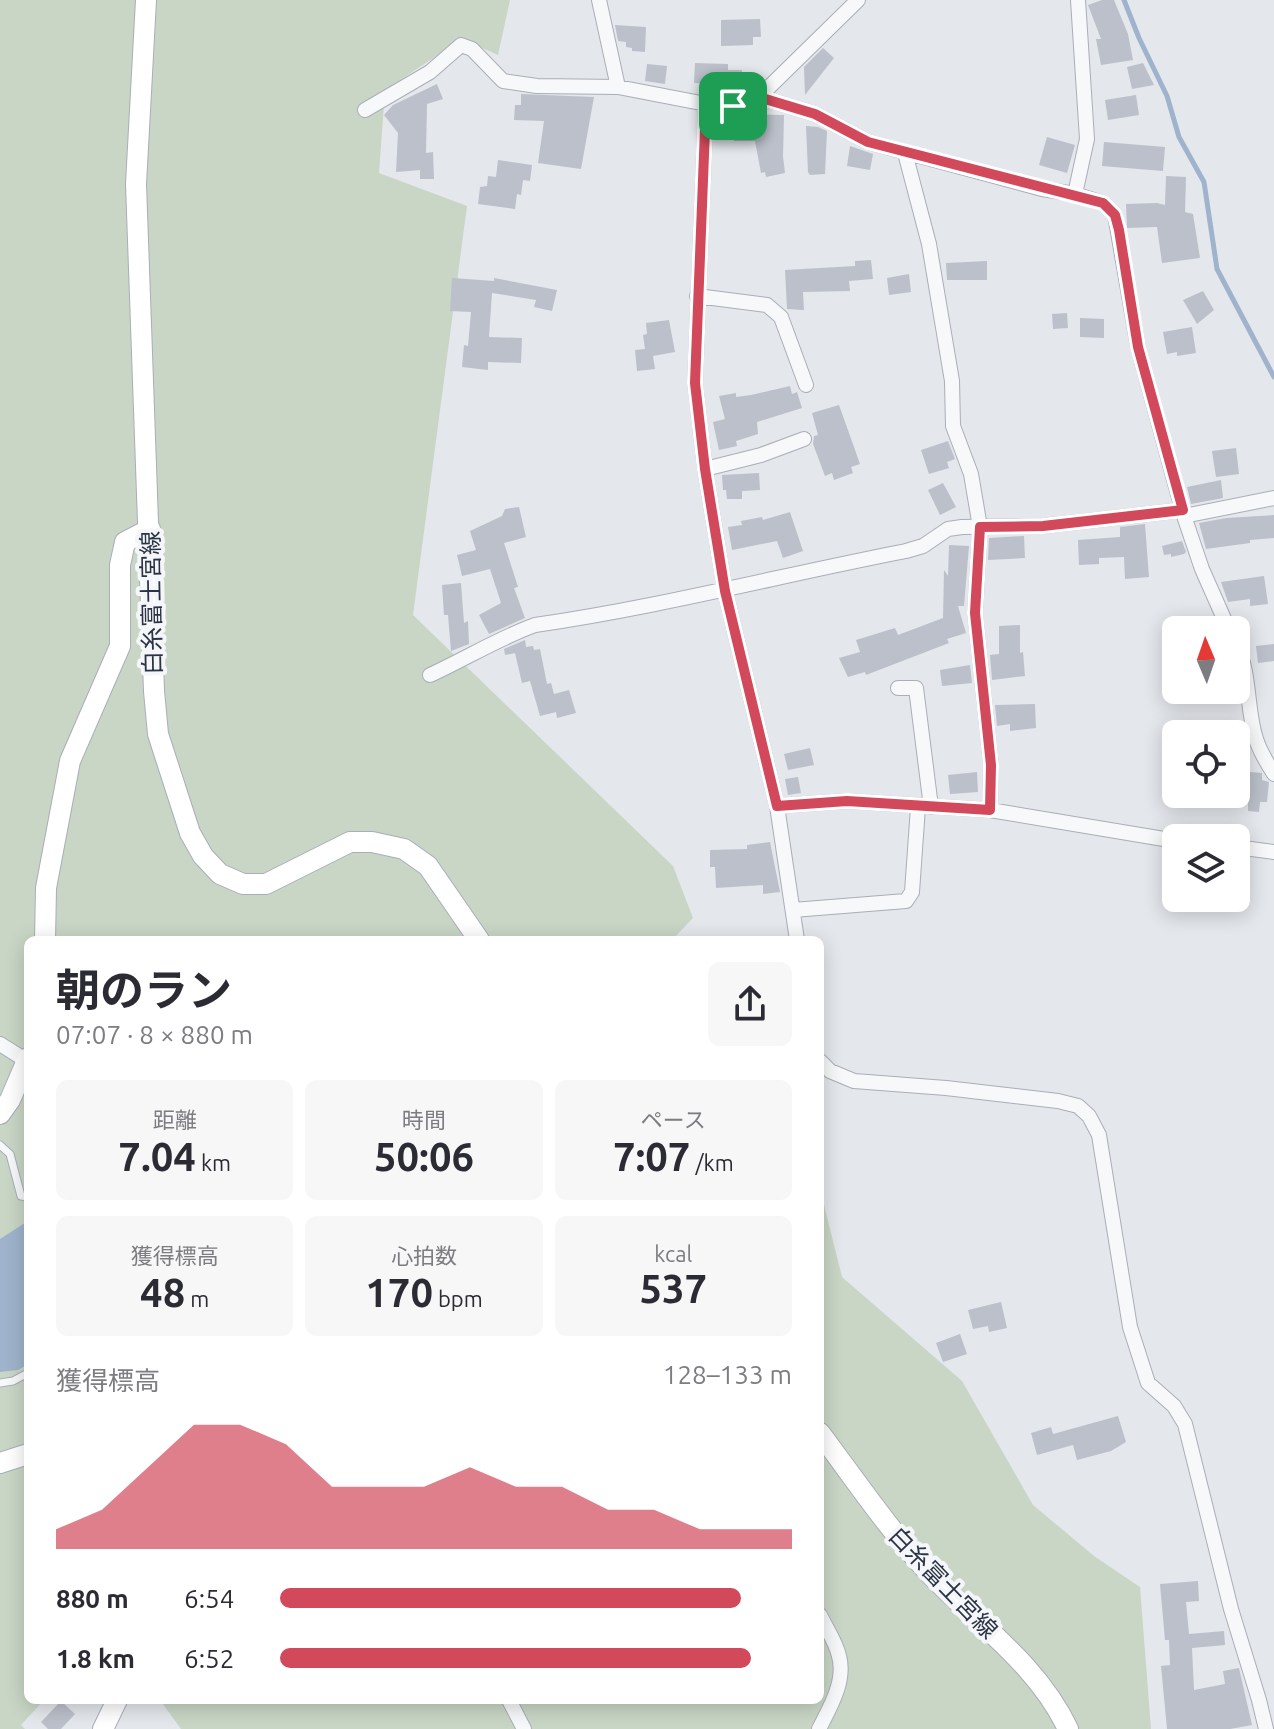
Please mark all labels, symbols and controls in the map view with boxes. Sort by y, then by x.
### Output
pin [699,72,767,140]
icon: arrive [711,84,755,128]
street label: 白糸富士宮線 [137,531,166,675]
north arrow [1162,616,1250,704]
map controls [1162,616,1250,912]
button: locate [1162,720,1250,808]
button: layers [1162,824,1250,912]
button: share [708,962,792,1046]
text: 朝のラン [56,965,232,1014]
text: 07:07 · 8 × 880 m [56,1020,253,1049]
text: 距離 [153,1107,197,1132]
text: 時間 [402,1107,446,1132]
text: ペース [641,1107,706,1132]
text: 7.04 [118,1134,196,1179]
text: 50:06 [374,1134,474,1179]
text: 7:07 [613,1134,690,1179]
text: km [196,1150,231,1175]
text: /km [690,1150,734,1175]
text: kcal [654,1241,692,1266]
text: 獲得標高 [131,1243,219,1268]
text: 心拍数 [391,1243,457,1268]
text: 537 [639,1266,707,1311]
text: 48 [140,1270,185,1315]
text: 170 [365,1270,433,1315]
text: m [185,1286,209,1311]
text: bpm [433,1286,483,1311]
text: 128–133 m [663,1360,792,1389]
text: 獲得標高 [56,1366,160,1395]
street label: 白糸富士宮線 [884,1521,1003,1644]
text: 880 m [56,1584,129,1613]
text: 6:54 [184,1584,234,1613]
text: 1.8 km [56,1644,135,1673]
text: 6:52 [184,1644,234,1673]

